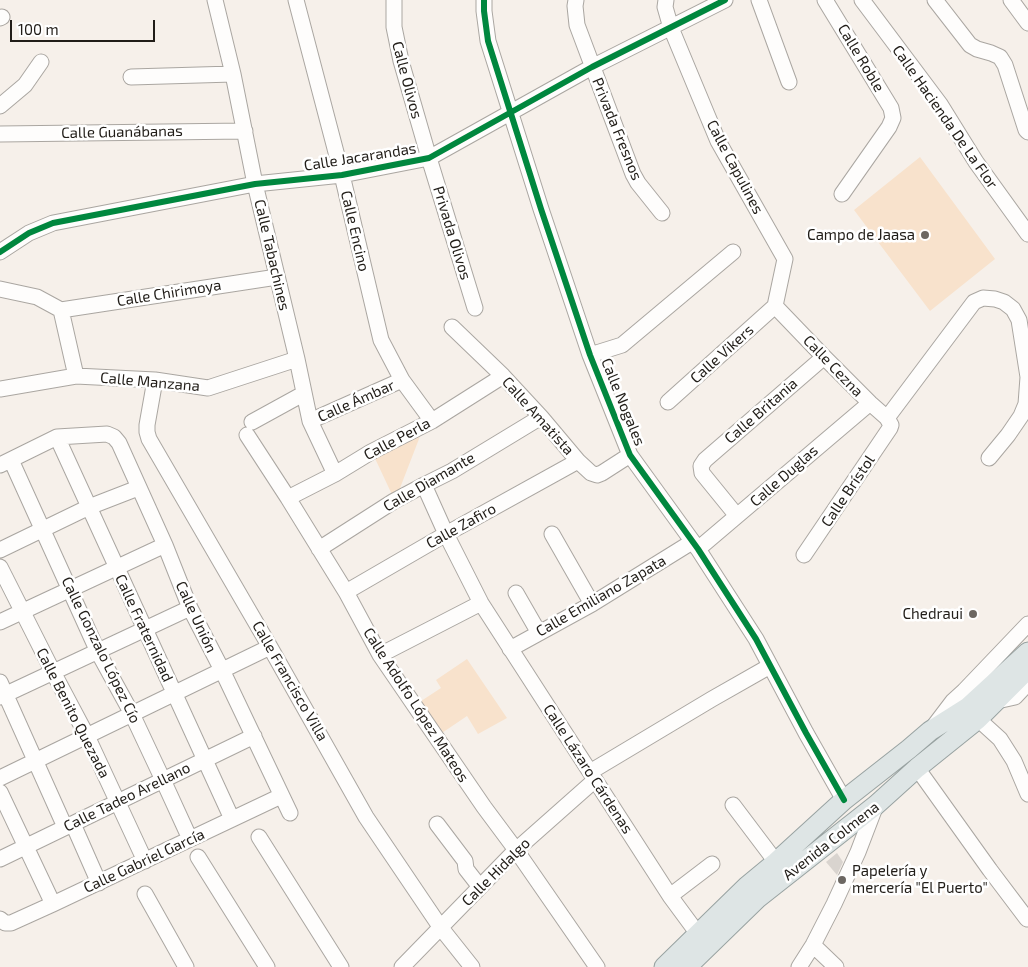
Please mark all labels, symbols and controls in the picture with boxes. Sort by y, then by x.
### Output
scale bar [12,10,158,42]
text: 100 m [18,20,59,38]
street label: Calle Roble [834,21,888,95]
street label: Calle Olivos [388,39,426,121]
street label: Calle Hacienda De La Flor [889,42,1001,192]
street label: Privada Fresnos [588,75,646,183]
street label: Calle Capulines [703,117,767,217]
street label: Calle Guanábanas [61,122,183,142]
street label: Calle Jacarandas [303,139,417,175]
street label: Privada Olivos [429,184,475,282]
street label: Calle Encino [337,189,373,273]
street label: Calle Tabachines [250,198,294,312]
place label: Campo de Jaasa [807,226,915,244]
marker: Campo de Jaasa [919,229,931,241]
street label: Calle Chirimoya [116,276,222,310]
street label: Calle Vikers [687,321,757,387]
street label: Calle Cezna [799,332,867,400]
street label: Calle Nogales [597,356,649,448]
street label: Calle Manzana [99,369,201,395]
street label: Calle Amatista [498,373,578,459]
street label: Calle Britania [721,374,801,448]
street label: Calle Ámbar [315,376,397,426]
street label: Calle Perla [361,414,433,464]
street label: Calle Duglas [746,442,822,510]
street label: Calle Diamante [380,448,478,516]
street label: Calle Brístol [817,452,879,530]
street label: Calle Zafiro [423,499,499,553]
street label: Calle Emiliano Zapata [533,551,669,641]
street label: Calle Fraternidad [111,571,177,685]
street label: Calle Gonzalo López Cío [58,574,144,726]
street label: Calle Unión [172,578,220,656]
place label: Chedraui [903,605,963,623]
marker: Chedraui [967,608,979,620]
street label: Calle Francisco Villa [248,618,332,744]
street label: Calle Adolfo López Mateos [359,624,473,786]
street label: Calle Benito Quezada [32,645,114,781]
street label: Calle Lázaro Cárdenas [539,701,637,837]
street label: Calle Tadeo Arellano [61,759,193,835]
street label: Avenida Colmena [779,798,883,884]
street label: Calle Gabriel García [81,825,207,897]
street label: Calle Hidalgo [458,834,534,910]
place label: Papelería y mercería "El Puerto" [852,862,988,897]
marker: Papelería y mercería "El Puerto" [836,874,848,886]

